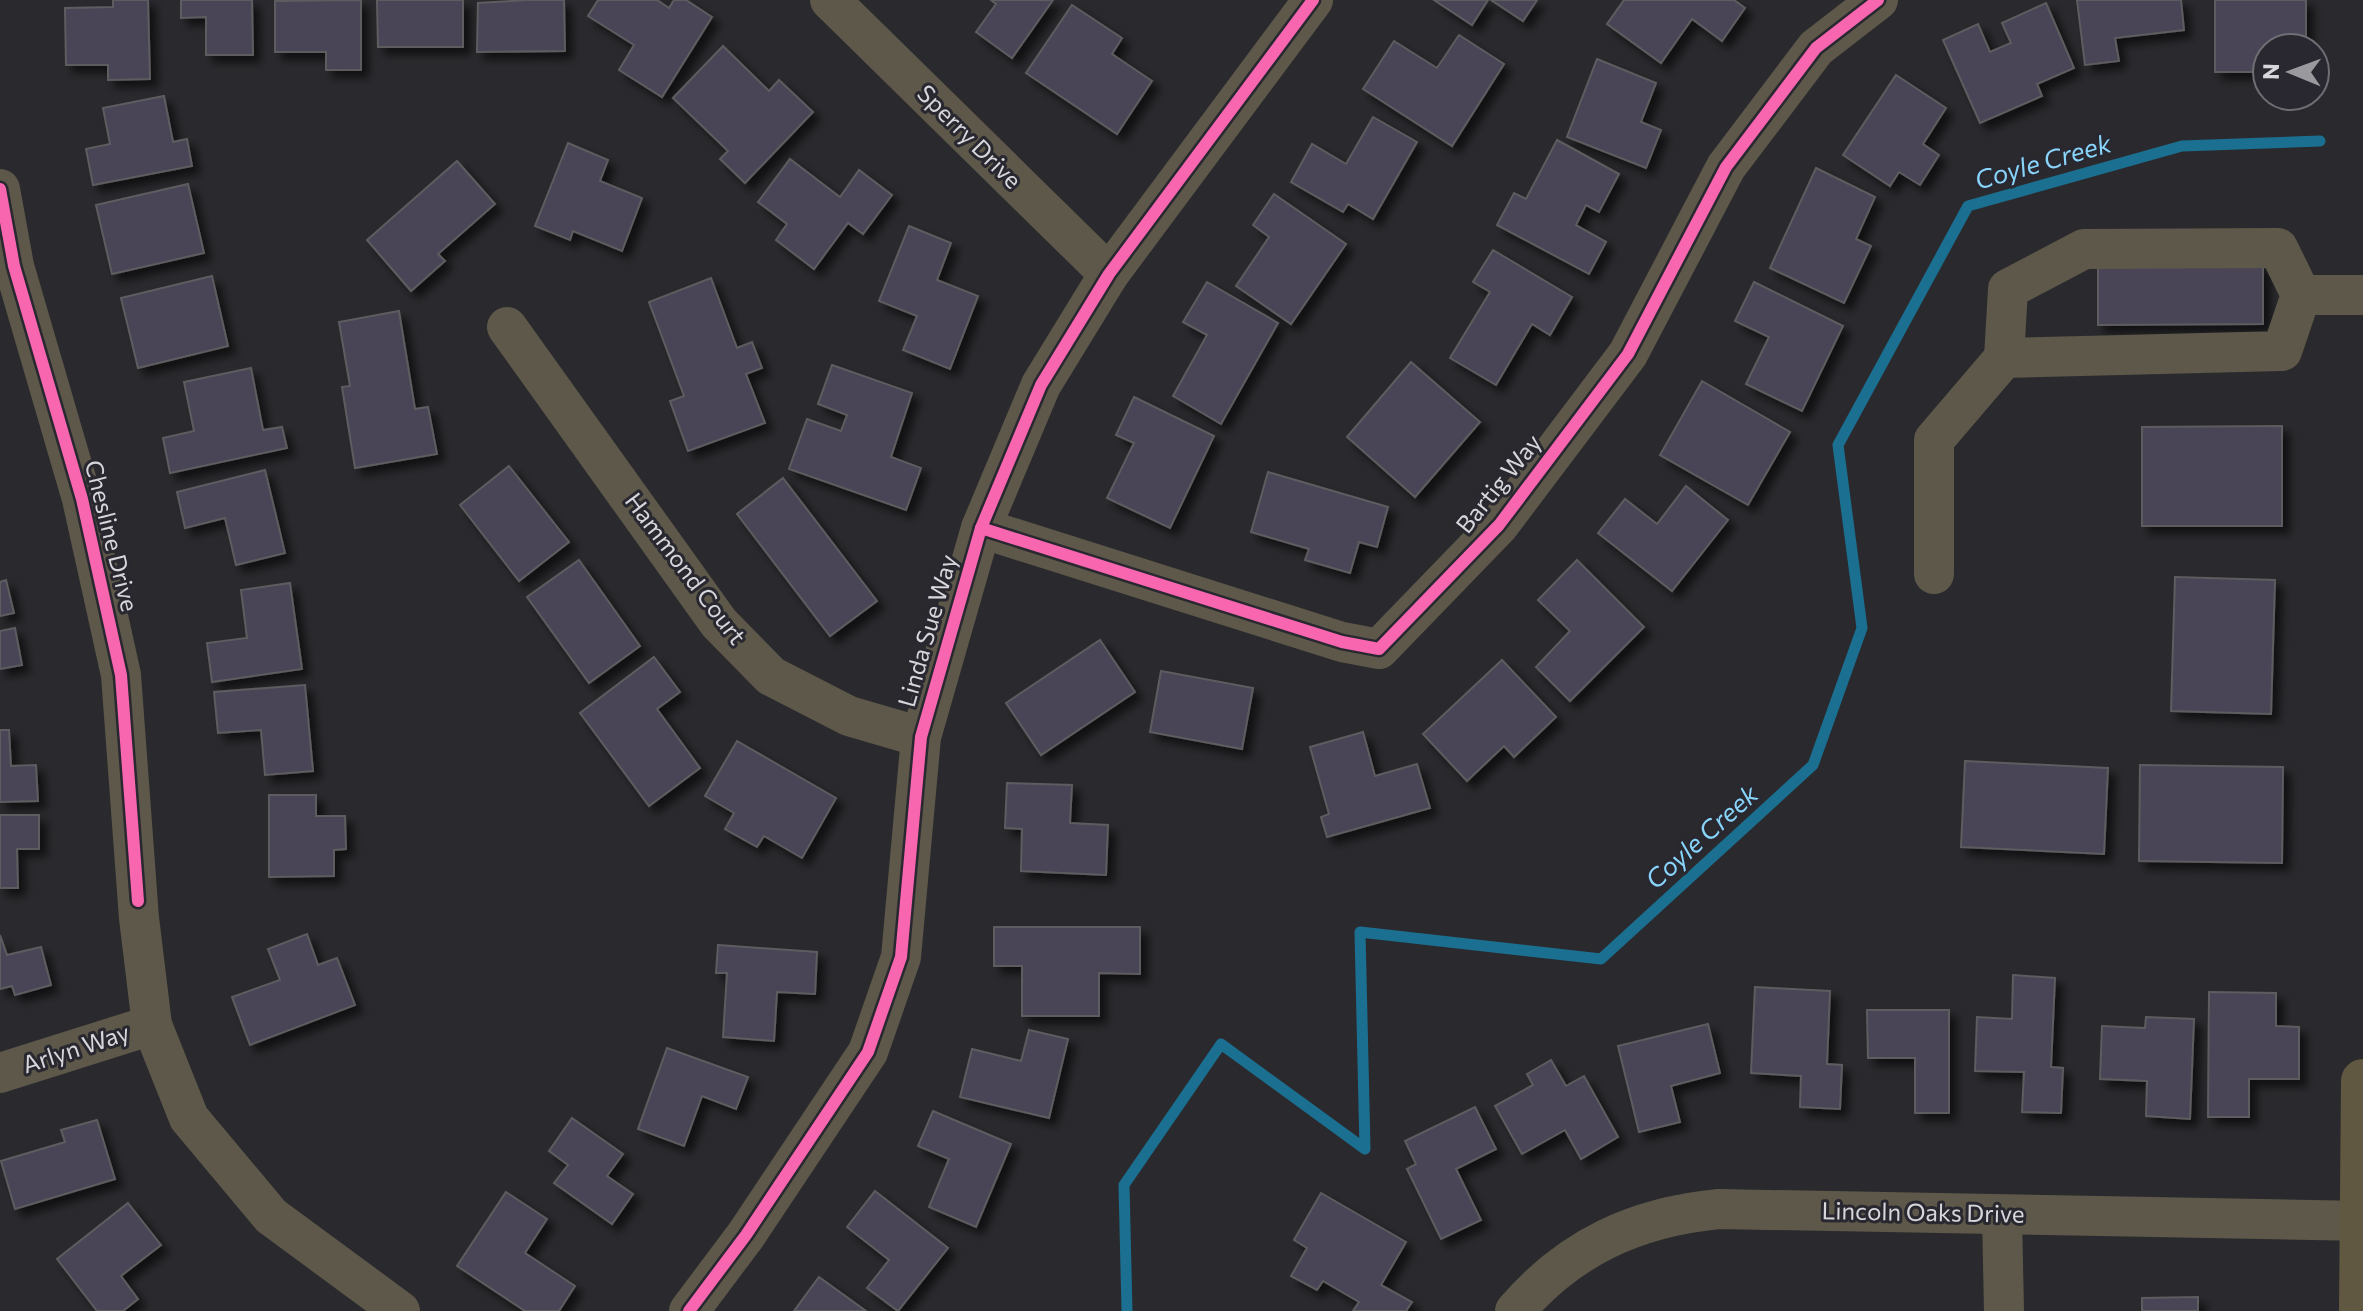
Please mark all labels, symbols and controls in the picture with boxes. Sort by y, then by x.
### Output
north arrow [2251,32,2331,112]
text: N [2257,63,2284,80]
street label: Sperry Drive [912,78,1028,194]
water label: Coyle Creek [1971,126,2115,195]
street label: Bartig Way [1449,428,1547,538]
street label: Chesline Drive [80,457,145,614]
street label: Hammond Court [620,486,753,650]
street label: Linda Sue Way [891,551,962,710]
water label: Coyle Creek [1638,777,1764,894]
street label: Arlyn Way [18,1017,133,1079]
street label: Lincoln Oaks Drive [1821,1195,2025,1228]

